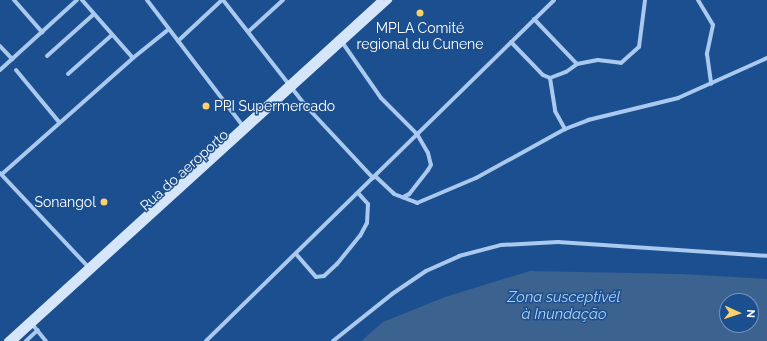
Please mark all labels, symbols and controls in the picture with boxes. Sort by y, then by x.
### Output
marker: MPLA Comité regional du Cunene [415,8,425,18]
place label: MPLA Comité regional du Cunene [356,20,484,52]
place label: PPI Supermercado [214,98,335,114]
marker: PPI Supermercado [201,101,211,111]
street label: Rua do aeroporto [136,126,232,214]
place label: Sonangol [34,194,96,210]
marker: Sonangol [99,197,109,207]
water label: Zona susceptivél à Inundação [508,288,620,323]
north arrow [719,293,759,333]
text: N [744,309,757,318]

